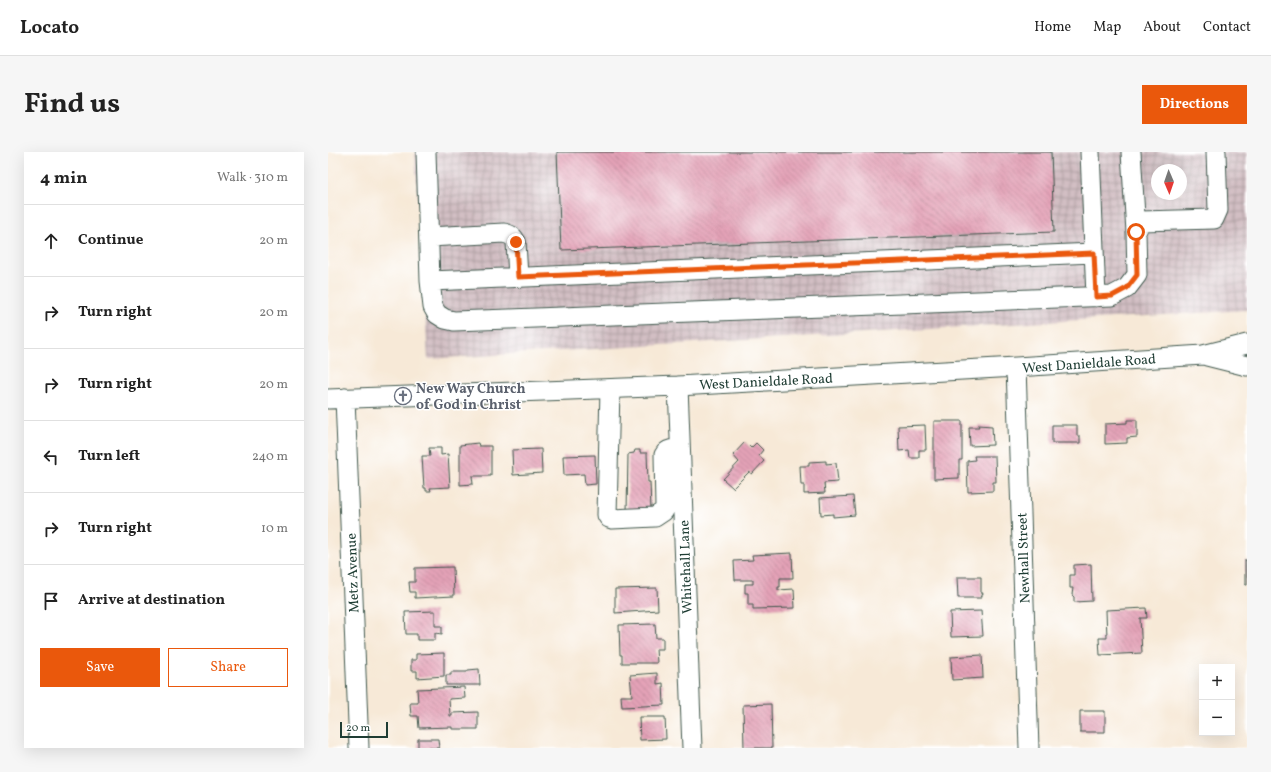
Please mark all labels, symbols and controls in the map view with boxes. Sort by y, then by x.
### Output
text: Locato [20,15,79,41]
text: Home [1034,18,1071,37]
text: Map [1093,18,1121,37]
text: About [1143,18,1181,37]
text: Contact [1203,18,1251,37]
text: Find us [24,85,120,124]
button: Directions [1142,85,1247,124]
north arrow [1151,164,1187,200]
text: 4 min [40,167,87,190]
text: Walk · 310 m [217,169,288,187]
route start [1127,223,1145,241]
icon: ahead [40,230,62,252]
text: Continue [78,230,143,251]
text: 20 m [259,232,288,250]
route end [507,233,525,251]
icon: right [40,302,62,324]
text: Turn right [78,302,152,323]
text: 20 m [259,304,288,322]
street label: West Danieldale Road [1022,350,1157,379]
street label: West Danieldale Road [699,370,834,395]
icon: right [40,374,62,396]
text: Turn right [78,374,152,395]
text: 20 m [259,376,288,394]
place label: New Way Church of God in Christ [416,380,526,415]
church icon: New Way Church of God in Christ [393,386,413,406]
icon: left [40,446,62,468]
text: Turn left [78,446,140,467]
text: 240 m [252,448,288,466]
street label: Newhall Street [1013,512,1036,604]
icon: right [40,518,62,540]
text: Turn right [78,518,152,539]
street label: Whitehall Lane [675,519,698,614]
text: 10 m [261,520,288,538]
street label: Metz Avenue [343,532,364,613]
icon: arrive [40,590,62,612]
text: Arrive at destination [78,590,225,611]
button: Save [40,648,160,687]
button: Share [168,648,288,687]
map controls [1199,664,1235,736]
button: + [1199,664,1235,700]
button: − [1199,700,1235,736]
scale bar [340,720,388,739]
text: 20 m [346,721,370,736]

